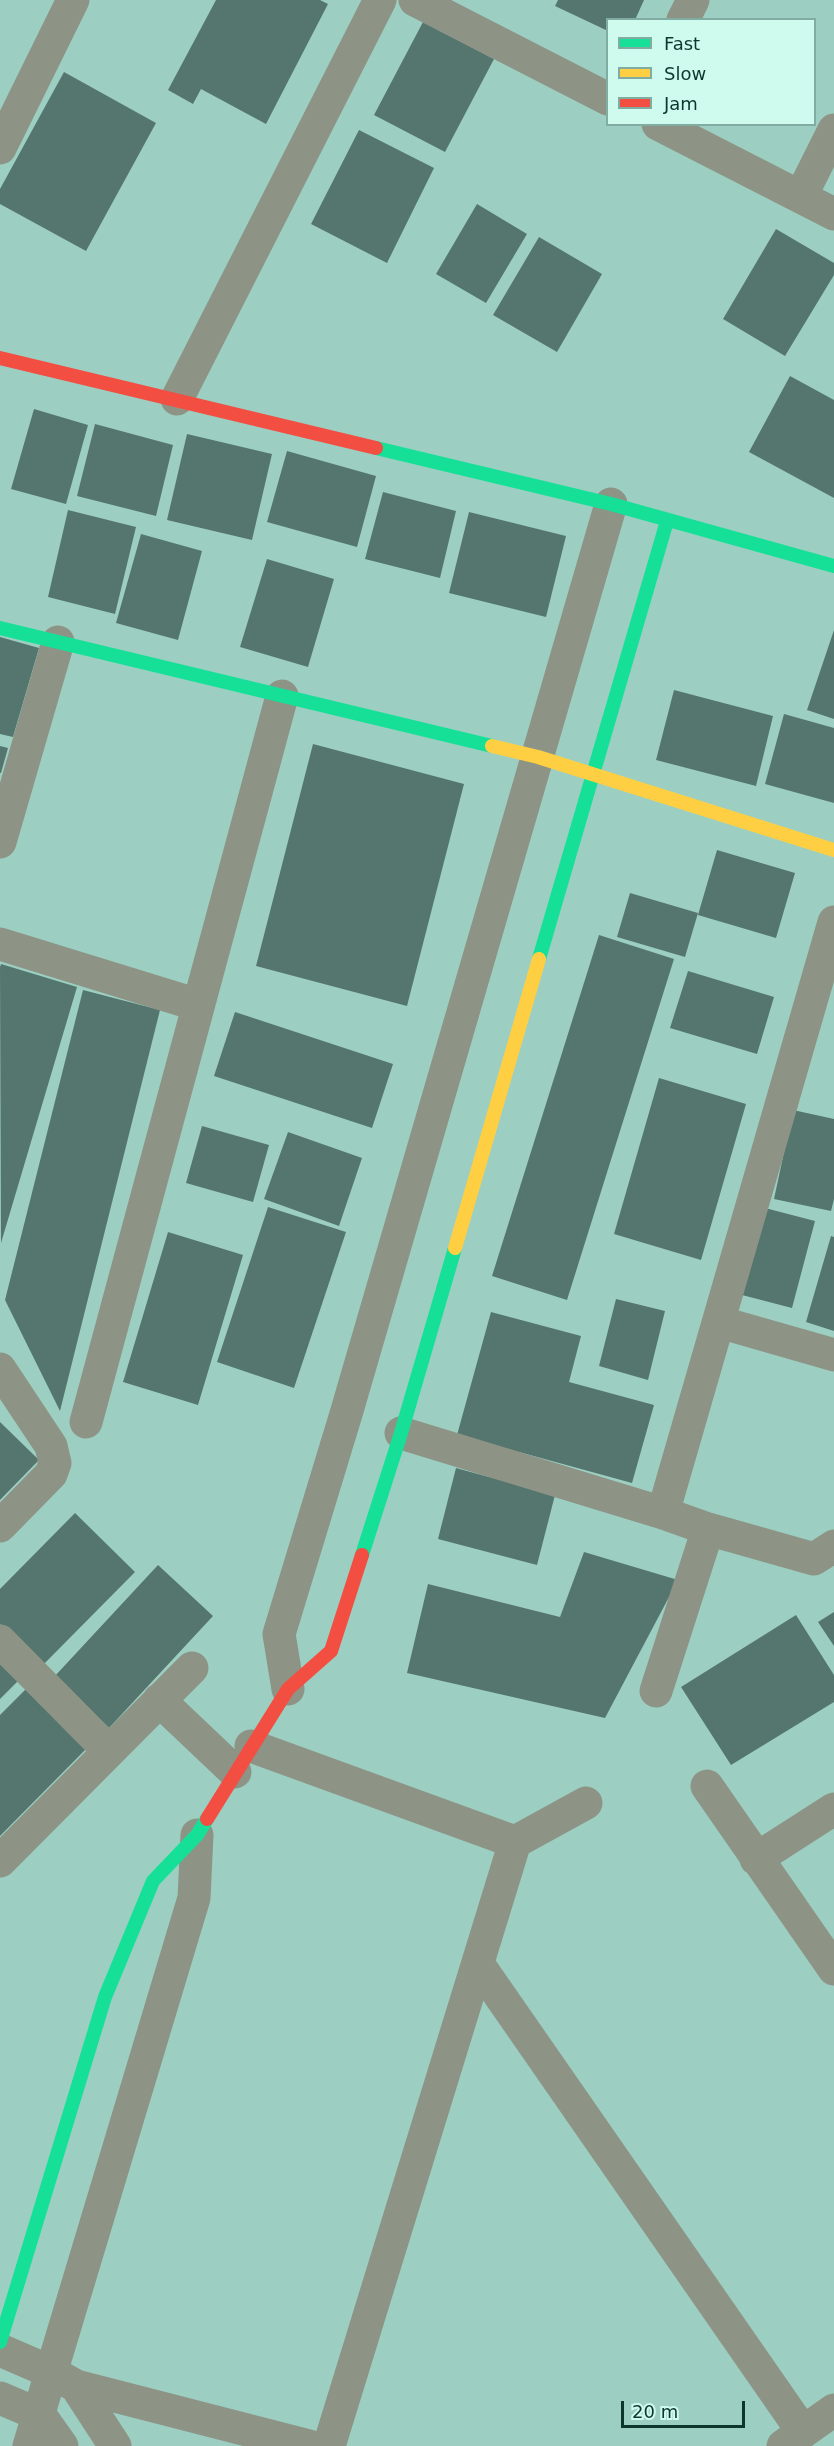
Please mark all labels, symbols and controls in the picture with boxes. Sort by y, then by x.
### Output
legend [606,18,816,126]
text: Fast [664,33,700,54]
text: Slow [664,63,706,84]
text: Jam [664,93,698,114]
scale bar [624,2389,748,2427]
text: 20 m [632,2401,678,2422]

